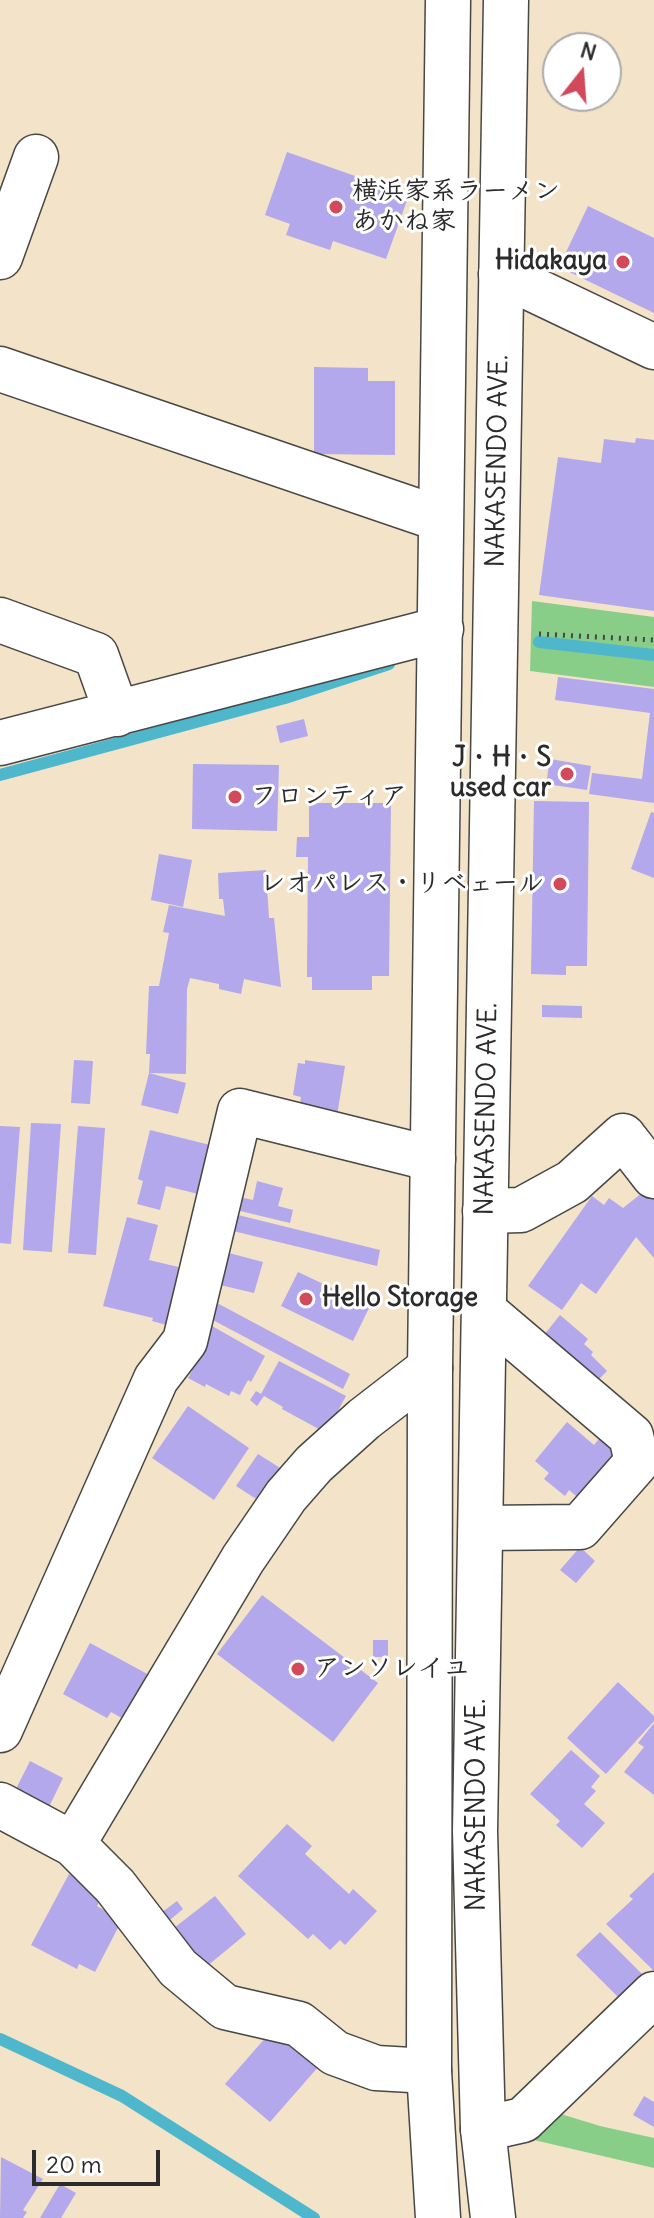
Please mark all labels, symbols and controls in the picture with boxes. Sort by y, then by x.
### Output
north arrow [542,32,622,112]
text: N [577,35,600,67]
place label: 横浜家系ラーメン あかね家 [352,176,560,238]
marker: 横浜家系ラーメン あかね家 [327,198,345,216]
place label: Hidakaya [495,246,607,278]
marker: Hidakaya [614,253,632,271]
street label: NAKASENDO AVE. [481,354,515,568]
place label: J・H・S used car [450,743,551,804]
marker: J・H・S used car [558,765,576,783]
place label: フロンティア [251,781,407,813]
marker: フロンティア [226,788,244,806]
place label: レオパレス・リベェール [260,868,544,900]
marker: レオパレス・リベェール [551,875,569,893]
street label: NAKASENDO AVE. [470,1002,504,1216]
place label: Hello Storage [322,1283,478,1315]
marker: Hello Storage [297,1290,315,1308]
place label: アンソレイユ [314,1653,470,1685]
marker: アンソレイユ [289,1660,307,1678]
street label: NAKASENDO AVE. [462,1699,494,1911]
scale bar [36,2134,164,2184]
text: 20 m [46,2149,102,2179]

